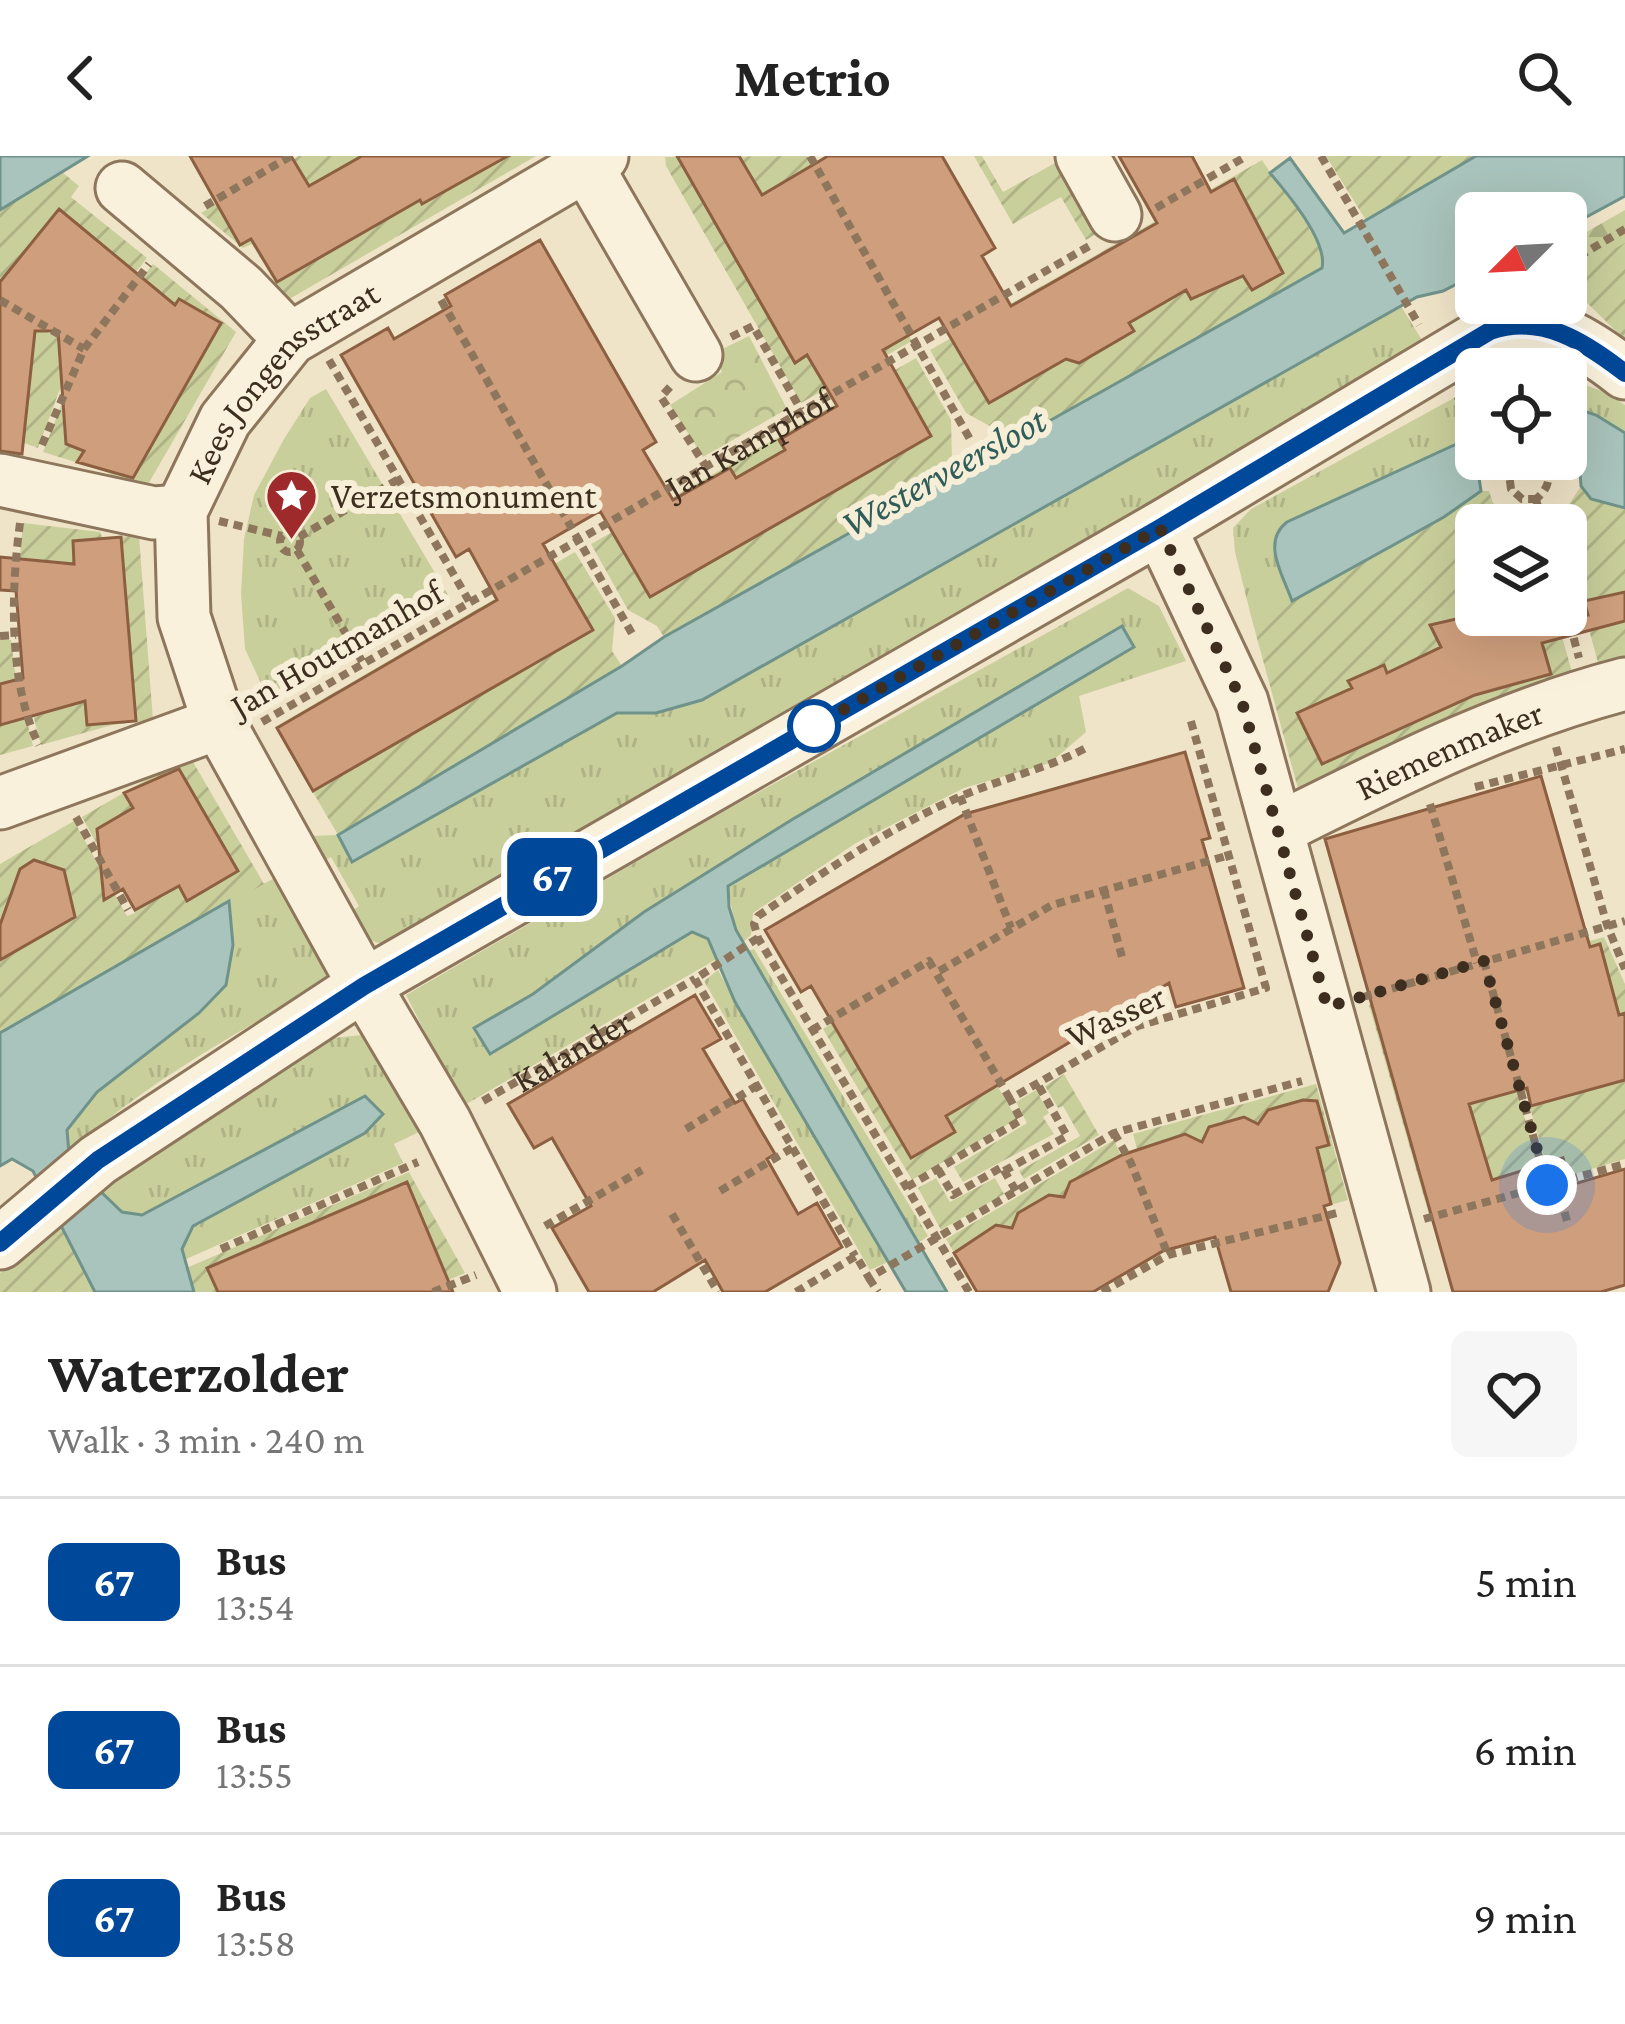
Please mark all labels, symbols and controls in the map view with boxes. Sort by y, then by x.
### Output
icon: back [48,45,114,111]
icon: search [1511,45,1577,111]
text: Metrio [734,48,891,108]
north arrow [1455,192,1587,324]
map controls [1455,192,1587,636]
street label: Kees Jongensstraat [178,272,387,490]
button: locate [1455,348,1587,480]
street label: Jan Kamphof [656,378,841,508]
water label: Westerveersloot [833,397,1053,545]
place icon: Verzetsmonument [264,467,320,541]
place label: Verzetsmonument [331,476,598,516]
button: layers [1455,504,1587,636]
street label: Jan Houtmanhof [221,571,452,727]
street label: Riemenmaker [1349,692,1549,809]
unlabelled marker [789,701,839,751]
line badge: 67 [498,838,606,916]
text: 67 [531,853,573,900]
street label: Wasser [1059,976,1172,1056]
street label: Kalander [506,1001,638,1101]
your location [1517,1155,1577,1215]
button: heart [1451,1331,1577,1457]
text: Waterzolder [48,1341,349,1404]
text: Walk · 3 min · 240 m [48,1418,365,1461]
text: Bus [216,1535,286,1585]
text: 5 min [1475,1557,1577,1607]
text: 67 [93,1558,135,1605]
text: 13:54 [216,1585,295,1628]
text: Bus [216,1703,286,1753]
text: 6 min [1474,1725,1577,1775]
text: 67 [93,1726,135,1773]
text: 13:55 [216,1753,293,1796]
text: Bus [216,1871,286,1921]
text: 9 min [1474,1893,1577,1943]
text: 67 [93,1894,135,1941]
text: 13:58 [216,1921,296,1964]

